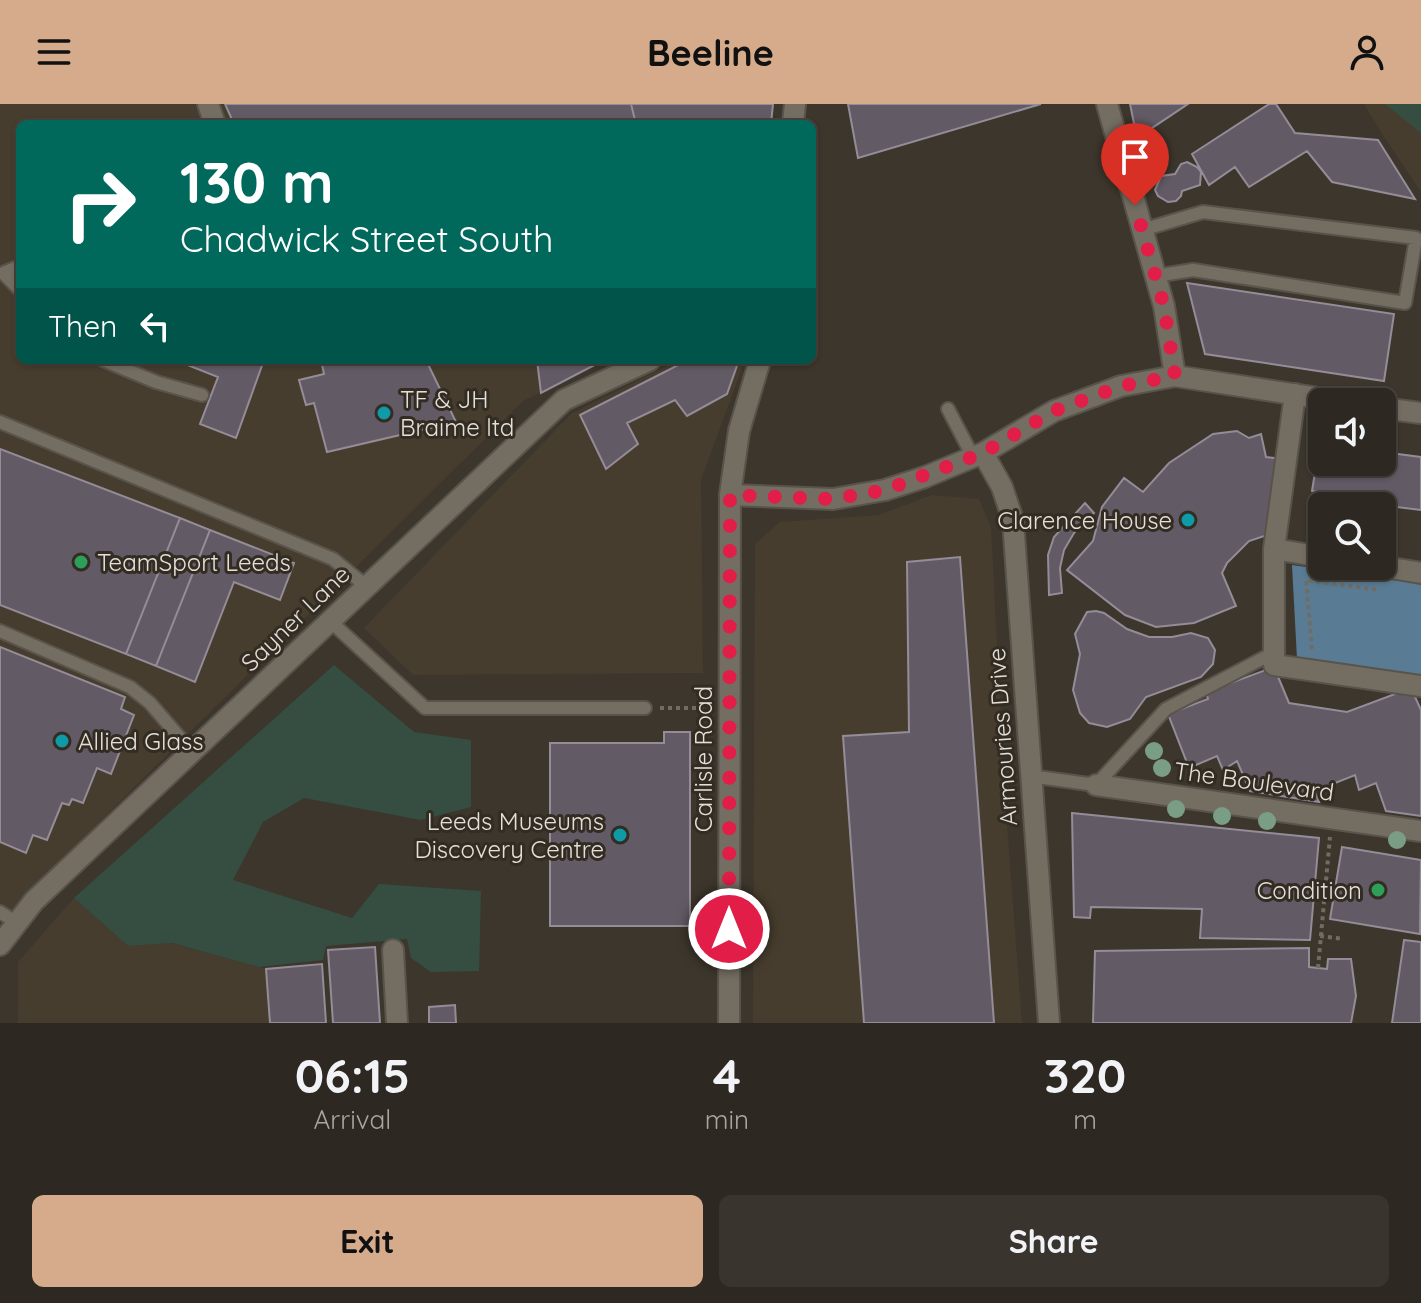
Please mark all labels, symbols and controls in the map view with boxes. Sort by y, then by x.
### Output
icon: menu [32,30,76,74]
text: Beeline [647,30,774,75]
icon: person [1345,30,1389,74]
pin [1101,123,1169,205]
icon: arrive [1113,135,1157,179]
text: 130 m [180,147,334,217]
icon: right [48,152,152,256]
text: Chadwick Street South [180,216,553,261]
icon: left [133,304,177,348]
text: Then [48,307,117,345]
place label: TF & JH Braime ltd [400,384,514,442]
map controls [1308,388,1396,580]
button: sound [1308,388,1396,476]
marker: TF & JH Braime ltd [375,404,393,422]
button: search [1308,492,1396,580]
place label: Clarence House [997,505,1172,535]
marker: Clarence House [1179,511,1197,529]
place label: TeamSport Leeds [97,547,291,577]
marker: TeamSport Leeds [72,553,90,571]
street label: Sayner Lane [234,559,356,677]
street label: Armouries Drive [981,647,1023,827]
street label: Carlisle Road [688,686,718,832]
place label: Allied Glass [78,726,204,756]
marker: Allied Glass [53,732,71,750]
street label: The Boulevard [1172,755,1336,807]
place label: Leeds Museums Discovery Centre [414,806,604,864]
marker: Leeds Museums Discovery Centre [611,826,629,844]
place label: Condition [1257,875,1362,905]
marker: Condition [1369,881,1387,899]
position arrow [687,887,771,971]
text: 06:15 [295,1045,410,1105]
text: 4 [713,1045,741,1105]
text: 320 [1044,1045,1126,1105]
text: Arrival [313,1103,391,1136]
text: min [705,1103,749,1136]
text: m [1073,1103,1097,1136]
button: Exit [32,1195,703,1287]
button: Share [719,1195,1389,1287]

